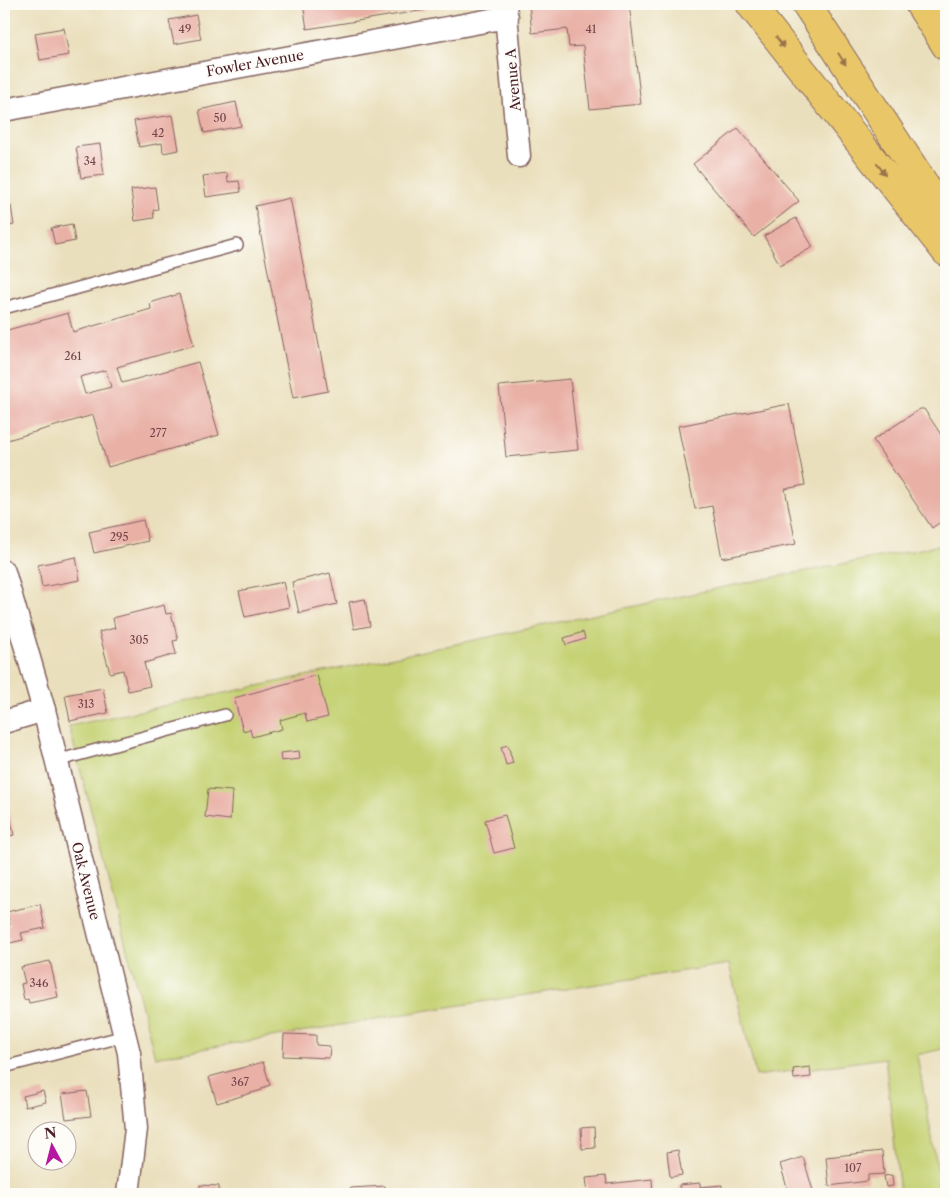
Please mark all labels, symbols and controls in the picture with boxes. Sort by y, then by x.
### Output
house number: 49 [179,22,191,36]
house number: 41 [586,22,597,36]
one-way arrow [774,35,785,48]
street label: Fowler Avenue [205,46,305,80]
street label: Avenue A [501,47,525,113]
one-way arrow [837,52,847,66]
house number: 50 [214,111,226,125]
house number: 42 [152,126,164,140]
house number: 34 [84,154,96,168]
one-way arrow [875,162,886,175]
house number: 261 [64,349,82,363]
house number: 277 [149,426,167,440]
house number: 295 [110,530,128,544]
house number: 305 [129,633,149,647]
house number: 313 [78,697,94,711]
street label: Oak Avenue [68,840,104,922]
house number: 346 [30,976,49,990]
house number: 367 [231,1075,249,1089]
north arrow [28,1120,78,1170]
text: N [43,1123,58,1143]
house number: 107 [844,1161,862,1175]

